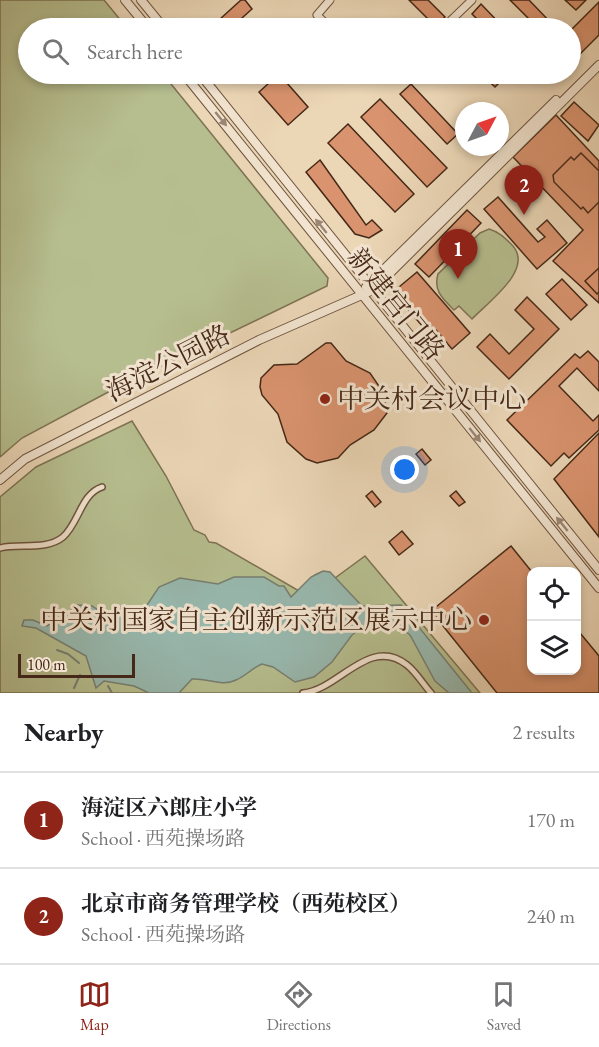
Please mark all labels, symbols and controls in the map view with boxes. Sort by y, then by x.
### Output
search box [18,18,581,84]
icon: search [39,35,72,68]
text: Search here [87,37,182,66]
north arrow [455,102,509,156]
one-way arrow [214,111,227,127]
pin: 2 [504,166,544,215]
one-way arrow [315,218,328,233]
pin: 1 [438,230,478,279]
street label: 新建宫门路 [340,240,452,367]
street label: 海淀公园路 [100,316,236,409]
place label: 中关村会议中心 [337,381,526,416]
marker: 中关村会议中心 [318,392,332,406]
one-way arrow [468,427,481,443]
your location [390,455,419,484]
one-way arrow [557,517,569,532]
map controls [527,567,581,675]
button: locate [527,567,581,621]
place label: 中关村国家自主创新示范区展示中心 [40,602,472,637]
marker: 中关村国家自主创新示范区展示中心 [477,613,491,627]
button: layers [527,621,581,675]
scale bar [18,651,135,678]
text: 100 m [27,654,66,675]
text: Nearby [24,715,104,749]
text: 2 results [512,719,575,745]
text: 海淀区六郎庄小学 [81,793,257,822]
text: 1 [38,807,49,833]
text: 170 m [527,807,575,833]
text: School · 西苑操场路 [81,825,245,851]
text: 北京市商务管理学校（西苑校区） [81,889,411,918]
text: 2 [38,903,49,929]
text: 240 m [527,903,575,929]
text: School · 西苑操场路 [81,921,245,947]
tab: Map [78,978,111,1035]
tab: Directions [267,978,331,1035]
tab: Saved [487,978,521,1035]

